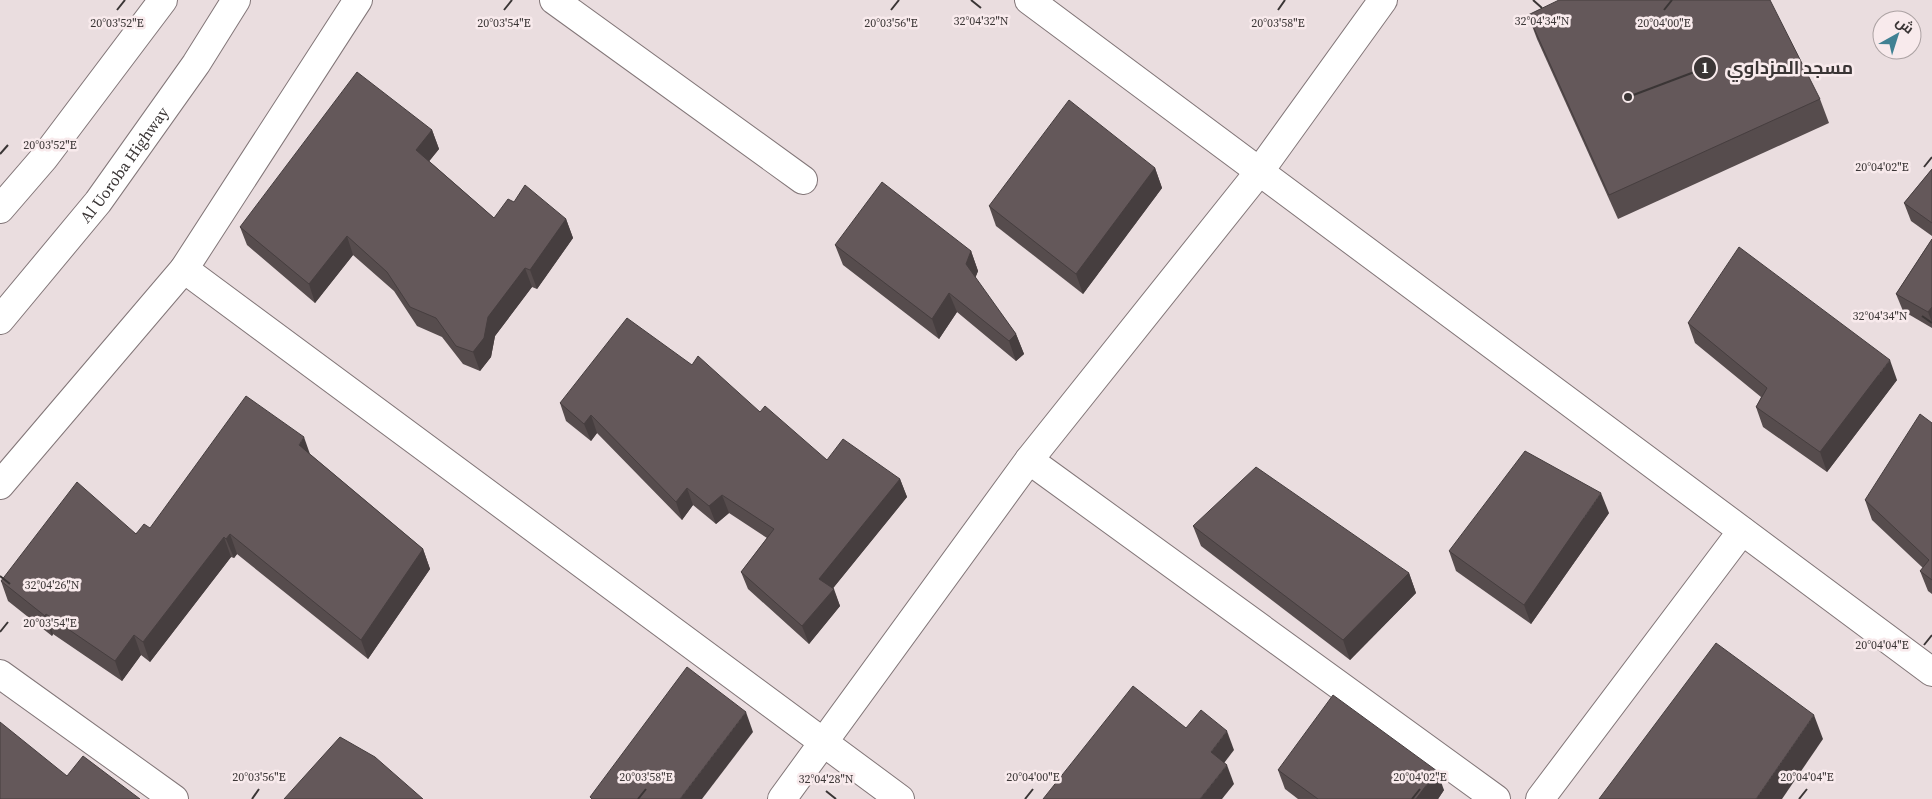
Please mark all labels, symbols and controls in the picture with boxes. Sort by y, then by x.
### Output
north arrow [1872,10,1922,60]
text: ش [1892,11,1918,38]
text: 32°04'32"N [953,13,1009,29]
text: 32°04'34"N [1514,13,1570,29]
text: 20°03'52"E [90,15,144,31]
text: 20°03'54"E [477,15,531,31]
text: 20°03'56"E [864,15,918,31]
text: 20°03'58"E [1251,15,1305,31]
text: 20°04'00"E [1637,15,1691,31]
callout: مسجد المزداوي [1692,51,1864,84]
text: مسجد المزداوي [1727,55,1853,82]
text: 1 [1701,57,1709,78]
street label: Al Uoroba Highway [75,101,174,227]
text: 20°03'52"E [23,137,77,153]
text: 20°04'02"E [1855,159,1909,175]
text: 32°04'34"N [1852,308,1908,324]
text: 32°04'26"N [24,577,80,593]
text: 20°03'54"E [23,615,77,631]
text: 20°04'04"E [1855,637,1909,653]
text: 20°03'56"E [232,769,286,785]
text: 20°03'58"E [619,769,673,785]
text: 20°04'00"E [1006,769,1060,785]
text: 20°04'02"E [1393,769,1447,785]
text: 20°04'04"E [1780,769,1834,785]
text: 32°04'28"N [798,771,854,787]

